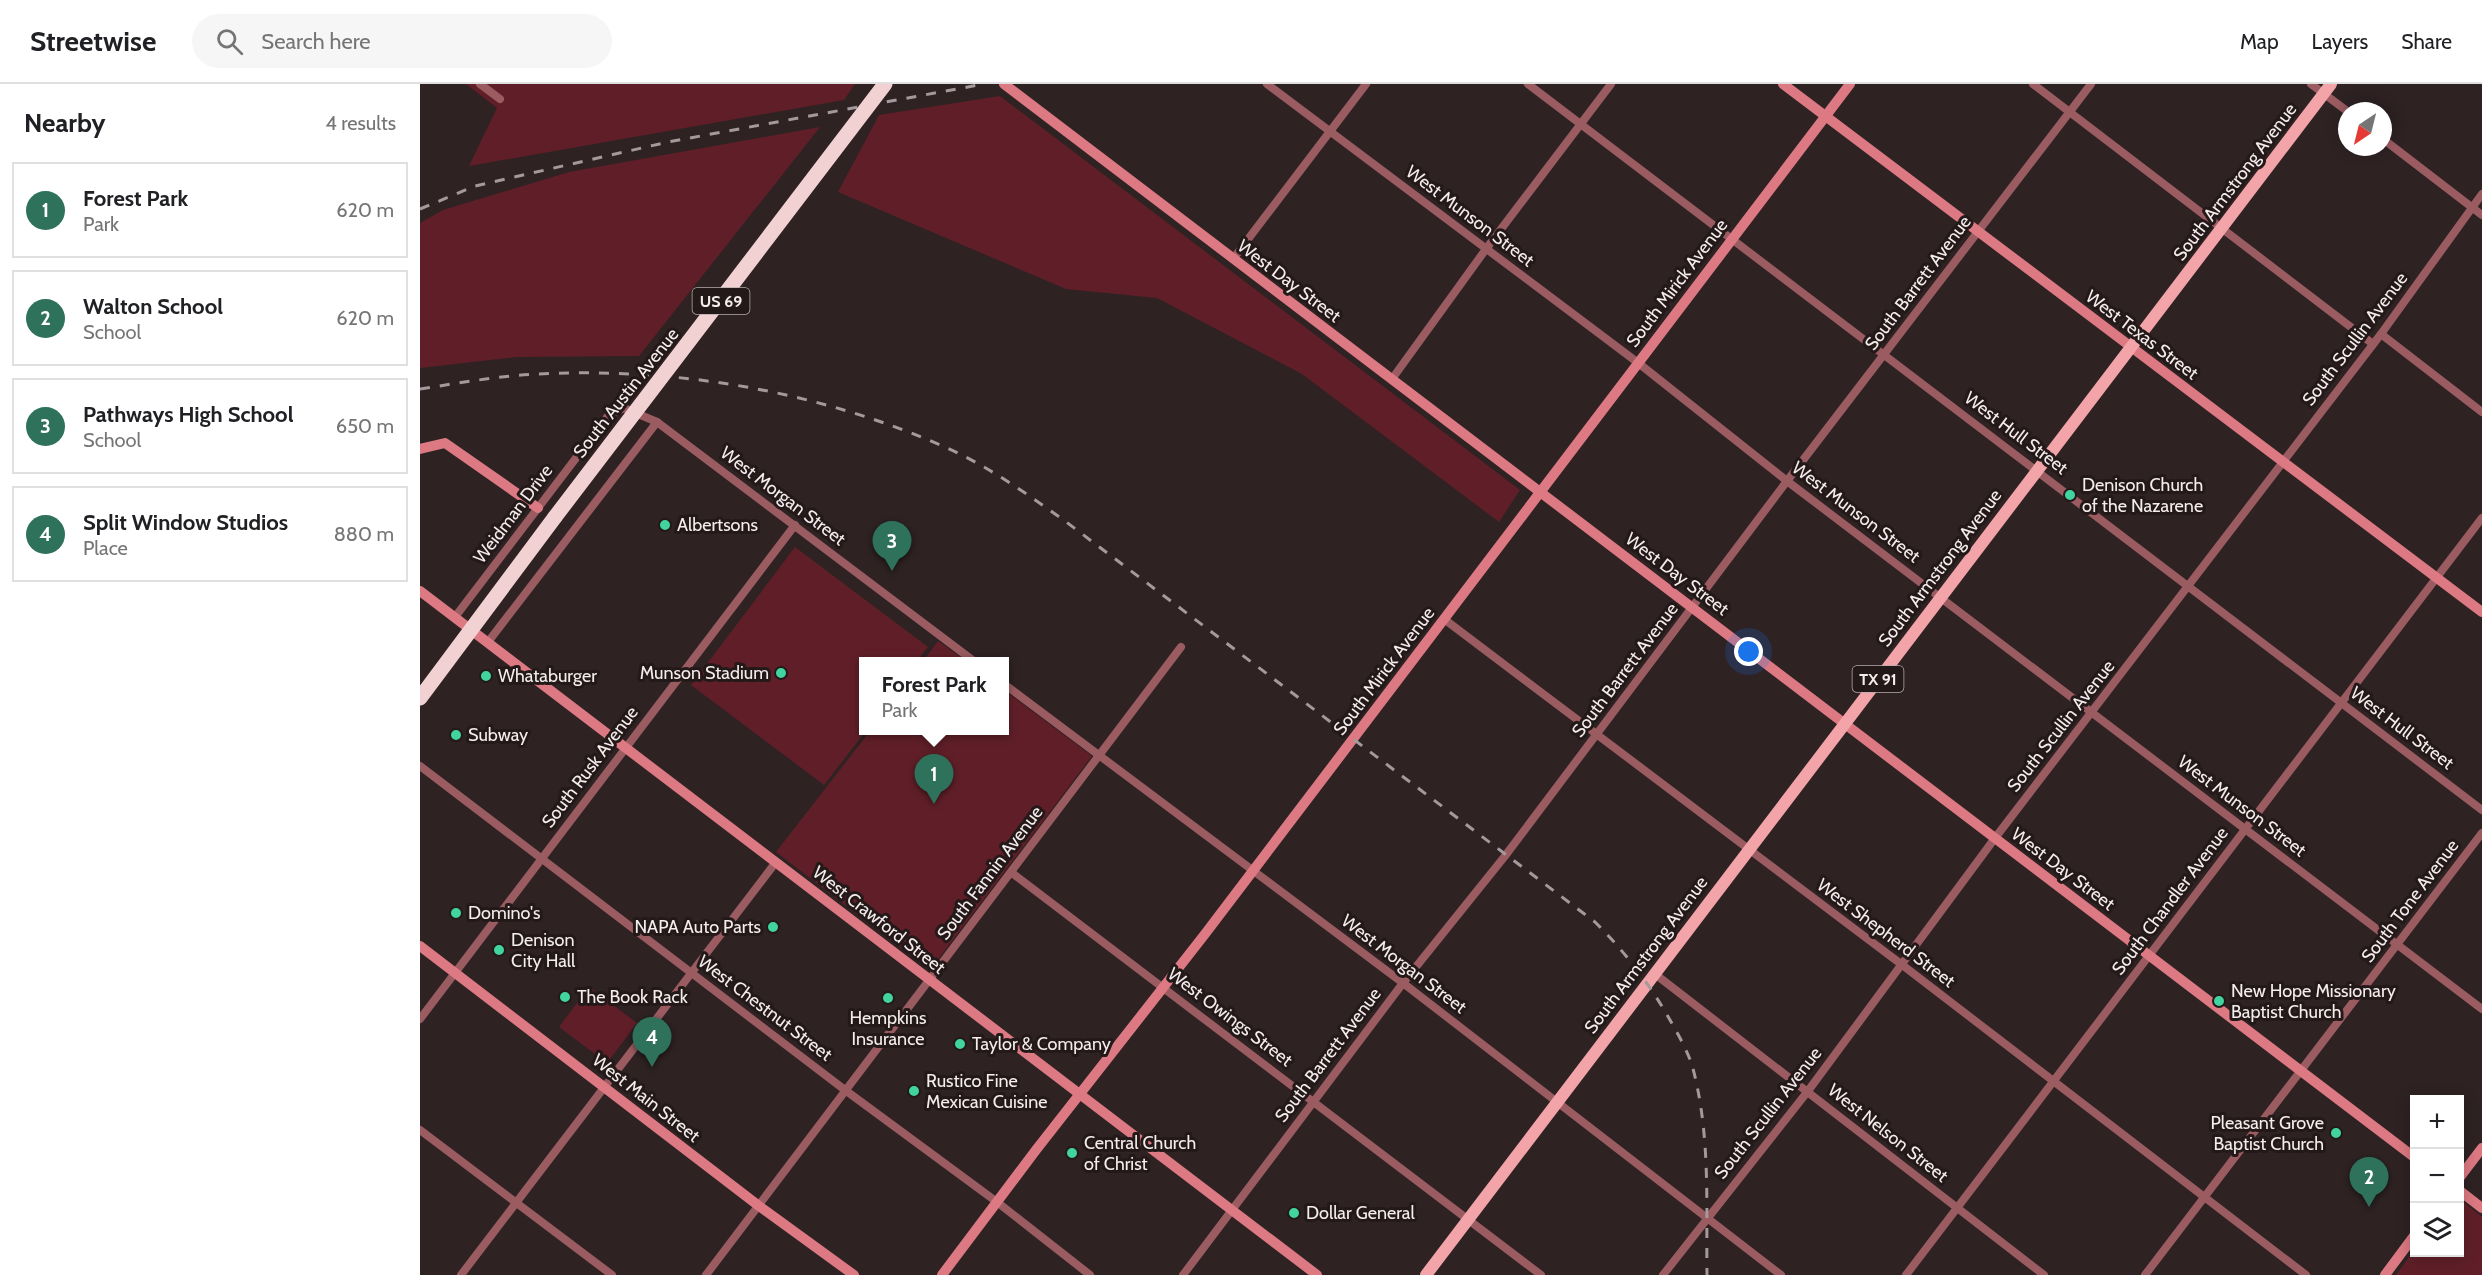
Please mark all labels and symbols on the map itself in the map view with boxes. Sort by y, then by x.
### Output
street label: South Armstrong Avenue [2169,99,2301,265]
north arrow [2338,102,2392,156]
street label: West Munson Street [1402,161,1538,271]
street label: South Barrett Avenue [1860,211,1976,355]
street label: South Mirick Avenue [1622,215,1732,351]
street label: West Day Street [1233,235,1345,327]
street label: South Scullin Avenue [2298,268,2412,410]
street label: West Texas Street [2081,286,2203,384]
road number: US 69 [692,288,750,314]
street label: South Austin Avenue [569,324,683,462]
street label: West Hull Street [1960,387,2072,479]
street label: West Morgan Street [716,442,850,550]
street label: West Munson Street [1788,457,1924,567]
street label: Weidman Drive [469,460,557,568]
place label: Denison Church of the Nazarene [2082,474,2203,517]
street label: South Armstrong Avenue [1874,485,2006,651]
marker: Denison Church of the Nazarene [2063,488,2077,502]
place label: Albertsons [677,514,758,536]
marker: Albertsons [658,518,672,532]
pin: 3 [872,522,912,571]
street label: West Day Street [1621,528,1733,620]
street label: South Barrett Avenue [1567,598,1683,742]
street label: South Mirick Avenue [1329,603,1439,739]
your location [1734,637,1763,666]
street label: South Scullin Avenue [2003,656,2119,796]
place label: Munson Stadium [640,662,769,684]
place label: Whataburger [498,665,597,687]
marker: Munson Stadium [774,666,788,680]
road number: TX 91 [1852,666,1904,692]
marker: Whataburger [479,669,493,683]
street label: West Hull Street [2346,682,2458,774]
street label: South Rusk Avenue [537,702,643,832]
place label: Subway [468,724,528,746]
marker: Subway [449,728,463,742]
street label: West Munson Street [2174,751,2310,861]
pin: 1 [914,754,954,804]
street label: South Fannin Avenue [933,802,1047,944]
street label: West Day Street [2007,823,2119,915]
street label: South Chandler Avenue [2107,823,2233,979]
street label: South Tone Avenue [2357,835,2463,967]
street label: West Crawford Street [808,861,950,979]
street label: South Armstrong Avenue [1580,872,1712,1038]
street label: West Shepherd Street [1813,874,1959,992]
place label: Domino's [468,902,540,924]
marker: Domino's [449,906,463,920]
street label: West Morgan Street [1337,910,1471,1018]
place label: NAPA Auto Parts [634,916,761,938]
marker: NAPA Auto Parts [766,920,780,934]
place label: Denison City Hall [511,929,576,972]
marker: Denison City Hall [492,943,506,957]
street label: West Chestnut Street [693,950,837,1066]
street label: West Owings Street [1163,963,1297,1071]
place label: New Hope Missionary Baptist Church [2231,980,2396,1023]
street label: South Barrett Avenue [1270,983,1386,1127]
place label: The Book Rack [577,986,689,1008]
marker: The Book Rack [558,990,572,1004]
marker: Hempkins Insurance [881,991,895,1005]
marker: New Hope Missionary Baptist Church [2212,994,2226,1008]
place label: Hempkins Insurance [850,1007,926,1050]
pin: 4 [632,1018,672,1067]
place label: Taylor & Company [972,1033,1111,1055]
marker: Taylor & Company [953,1037,967,1051]
street label: South Scullin Avenue [1710,1043,1826,1183]
street label: West Main Street [588,1049,704,1147]
place label: Rustico Fine Mexican Cuisine [926,1070,1047,1113]
street label: West Nelson Street [1823,1079,1953,1187]
marker: Rustico Fine Mexican Cuisine [907,1084,921,1098]
place label: Pleasant Grove Baptist Church [2211,1112,2324,1155]
marker: Pleasant Grove Baptist Church [2329,1126,2343,1140]
place label: Central Church of Christ [1084,1132,1196,1175]
marker: Central Church of Christ [1065,1146,1079,1160]
pin: 2 [2350,1158,2388,1207]
place label: Dollar General [1306,1202,1415,1224]
marker: Dollar General [1287,1206,1301,1220]

